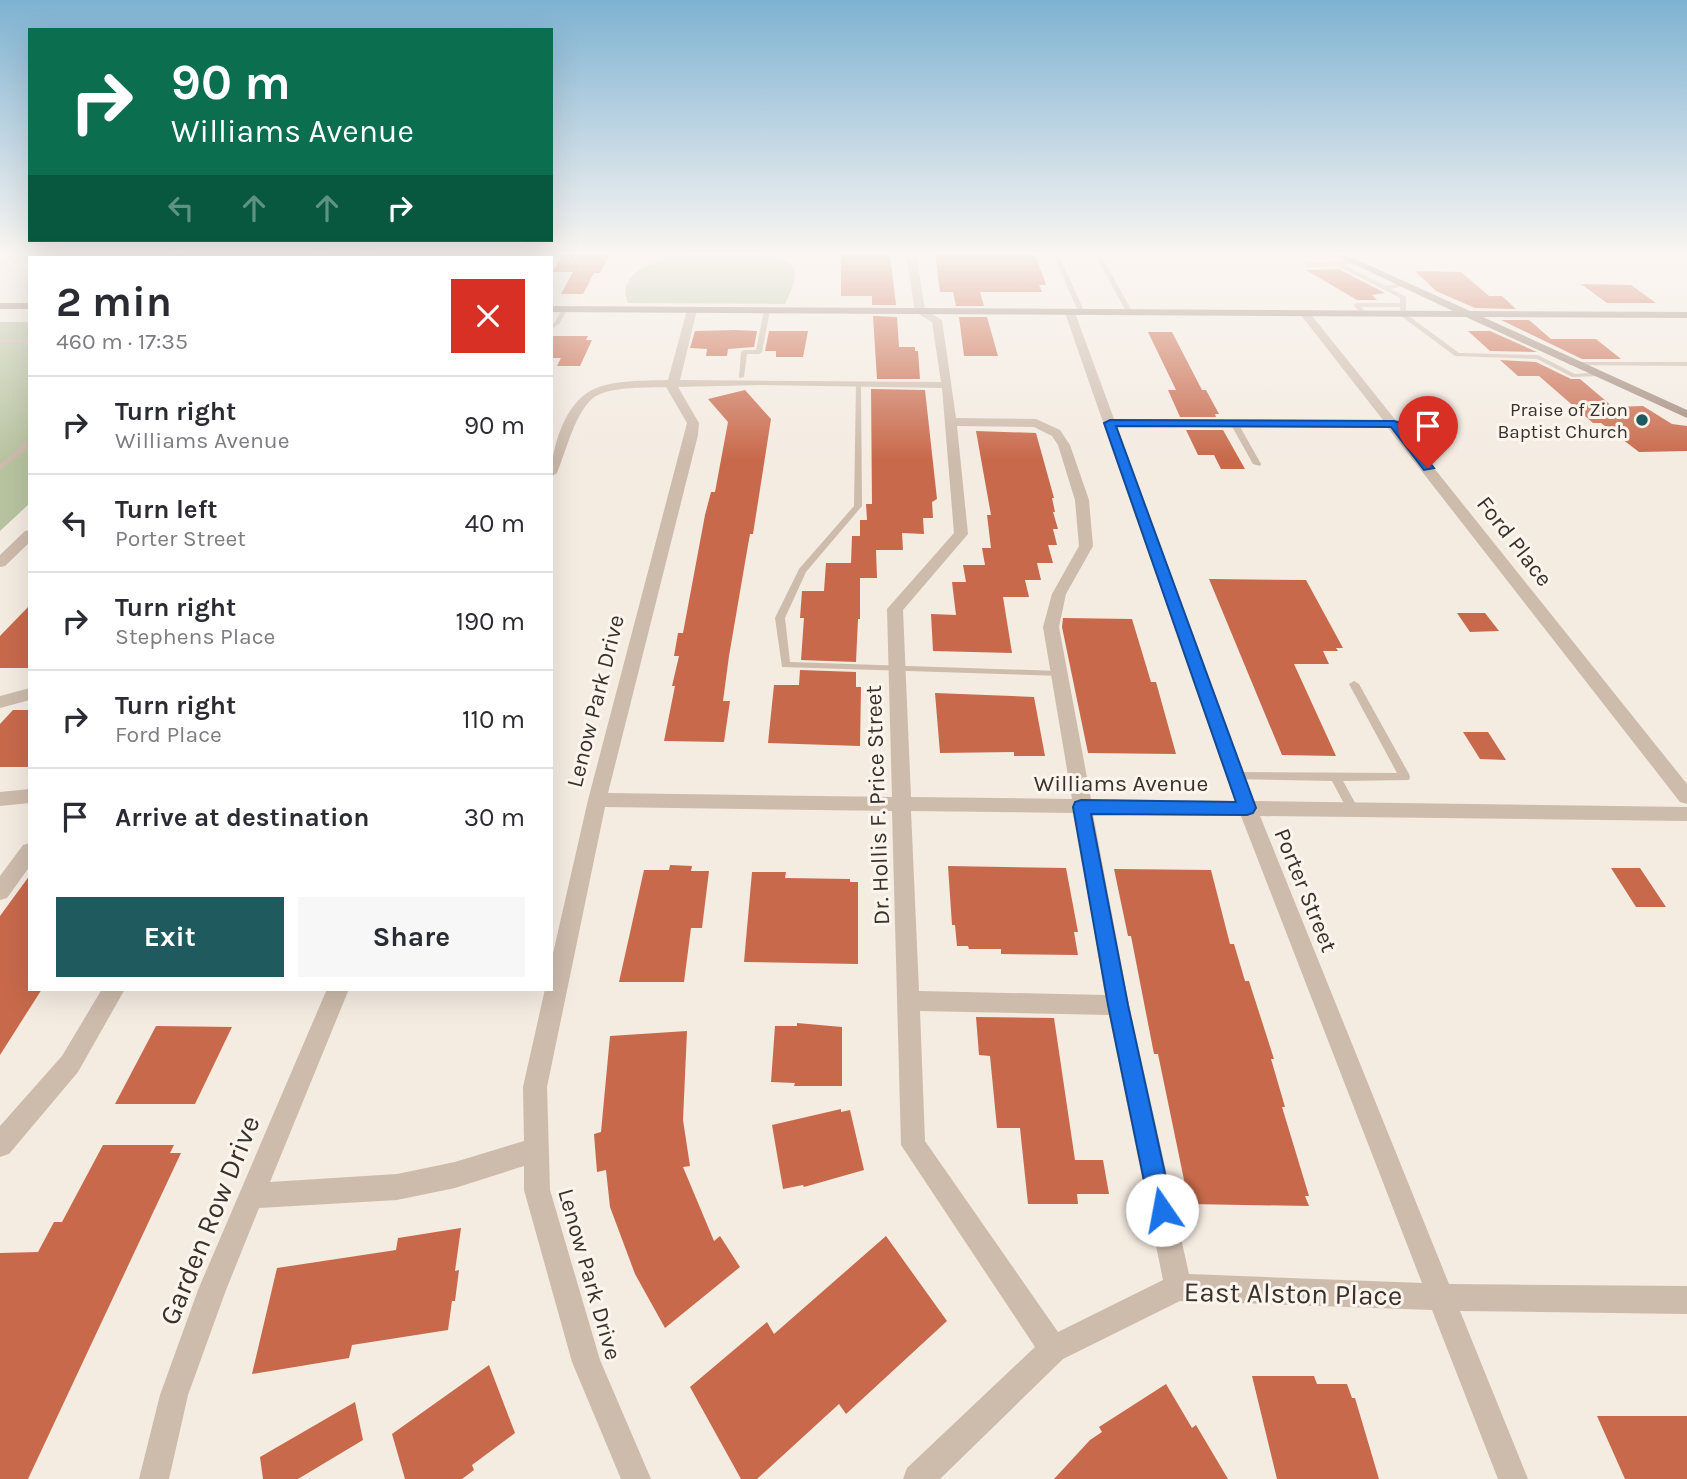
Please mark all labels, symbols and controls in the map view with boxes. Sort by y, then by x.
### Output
text: 90 m [171,54,291,111]
icon: right [56,56,147,147]
text: Williams Avenue [171,113,414,150]
icon: left [162,189,200,227]
icon: ahead [235,189,273,227]
icon: ahead [308,189,346,227]
icon: right [381,189,419,227]
text: 2 min [56,277,172,327]
button: close [451,279,525,353]
text: 460 m · 17:35 [56,328,188,355]
text: Turn right [115,396,236,427]
pin [1398,396,1458,468]
place label: Praise of Zion Baptist Church [1497,399,1628,443]
icon: right [56,406,94,444]
icon: arrive [1409,407,1447,445]
text: 90 m [464,410,525,441]
marker: Praise of Zion Baptist Church [1634,412,1650,428]
text: Williams Avenue [115,427,290,454]
street label: Ford Place [1471,491,1558,592]
text: Turn left [115,494,217,525]
icon: left [56,504,94,542]
text: 40 m [465,508,525,539]
text: Porter Street [115,525,246,552]
text: Turn right [115,592,236,623]
icon: right [56,602,94,640]
text: 190 m [455,606,525,637]
street label: Lenow Park Drive [561,612,630,790]
text: Stephens Place [115,623,275,650]
street label: Dr. Hollis F. Price Street [860,684,895,925]
text: Turn right [115,690,236,721]
icon: right [56,700,94,738]
text: 110 m [462,704,525,735]
text: Ford Place [115,721,222,748]
street label: Williams Avenue [1034,770,1208,797]
icon: arrive [56,798,94,836]
text: Arrive at destination [115,802,369,833]
text: 30 m [464,802,525,833]
street label: Porter Street [1268,824,1343,956]
button: Exit [56,897,284,977]
button: Share [298,897,525,977]
street label: Garden Row Drive [152,1111,267,1330]
position arrow [1125,1173,1199,1247]
street label: Lenow Park Drive [552,1185,627,1363]
street label: East Alston Place [1183,1275,1403,1312]

